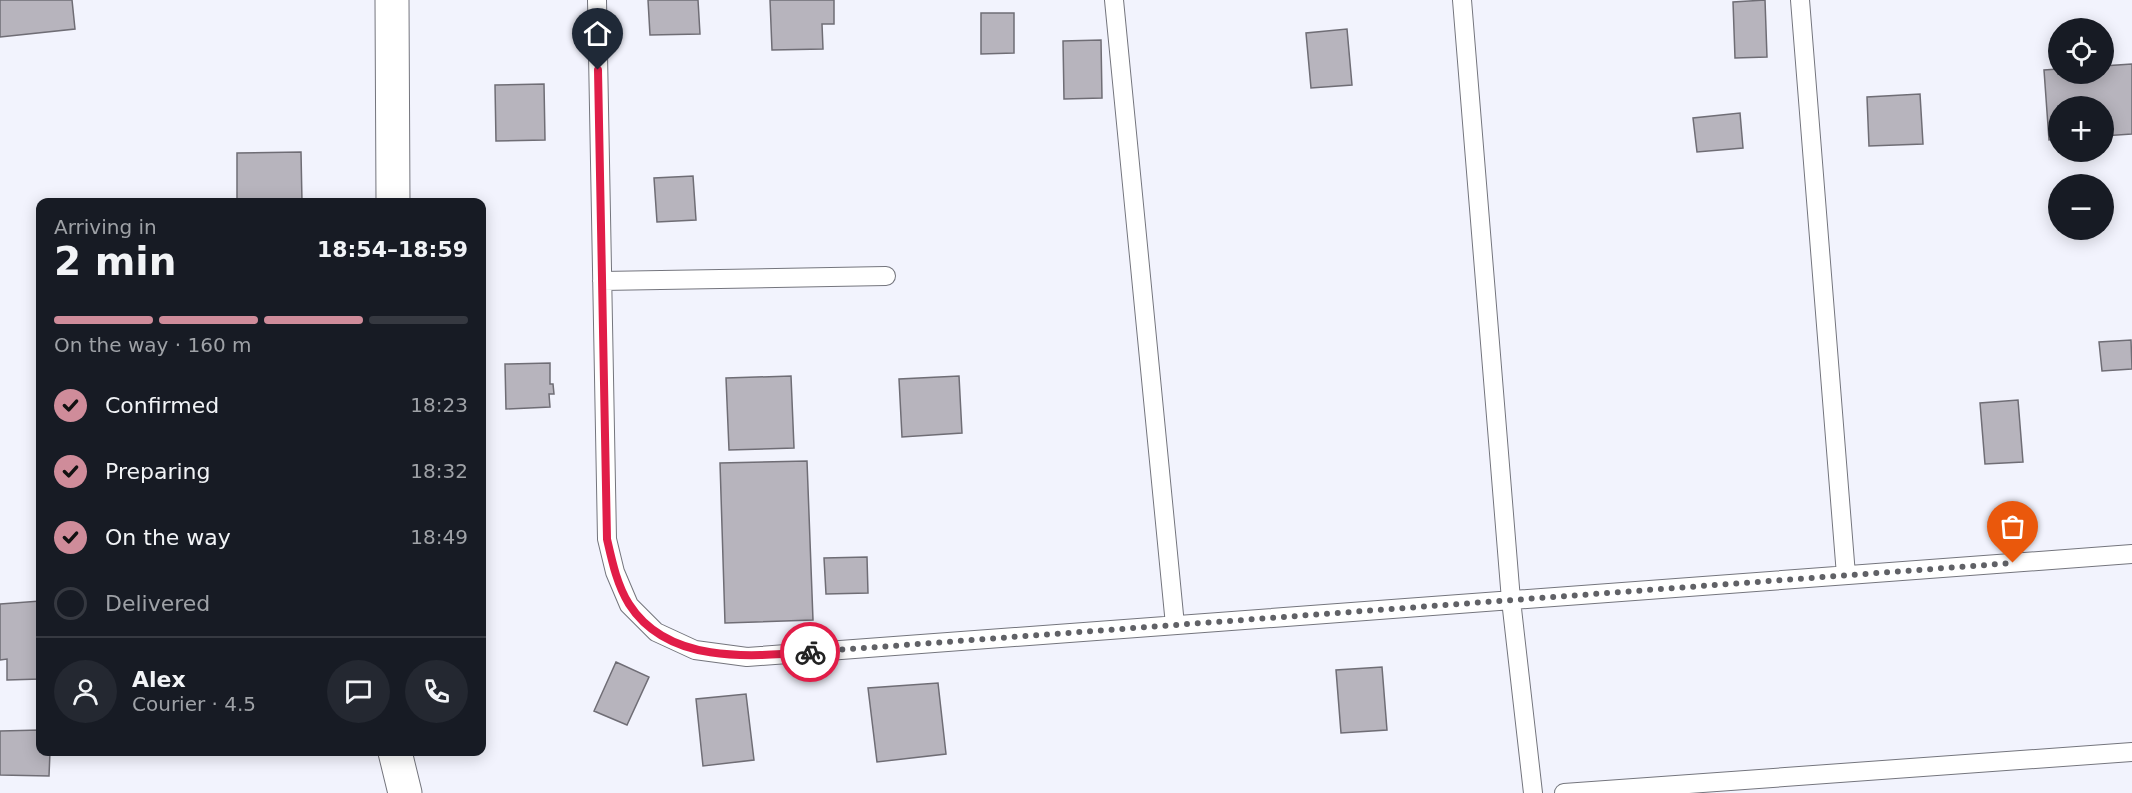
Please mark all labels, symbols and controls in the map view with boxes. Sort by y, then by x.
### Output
pin [572,8,623,70]
icon: home [581,17,614,50]
map controls [2048,18,2114,240]
button: locate [2048,18,2114,84]
button: + [2048,96,2114,162]
button: − [2048,174,2114,240]
text: Arriving in [54,215,157,239]
text: 18:54–18:59 [317,237,468,262]
text: 2 min [54,239,176,284]
text: On the way · 160 m [54,333,252,357]
icon: check [54,389,87,422]
text: Confirmed [105,393,219,418]
text: 18:23 [410,393,468,417]
icon: check [54,455,87,488]
text: Preparing [105,459,211,484]
text: 18:32 [410,459,468,483]
pin [1987,501,2038,563]
icon: bag [1996,510,2029,543]
icon: check [54,521,87,554]
text: On the way [105,525,231,550]
text: 18:49 [410,525,468,549]
text: Delivered [105,591,210,616]
courier [780,622,840,682]
icon: bike [794,636,827,669]
button: person [54,660,117,723]
button: chat [327,660,390,723]
button: phone [405,660,468,723]
text: Alex [132,667,186,692]
text: Courier · 4.5 [132,692,256,716]

